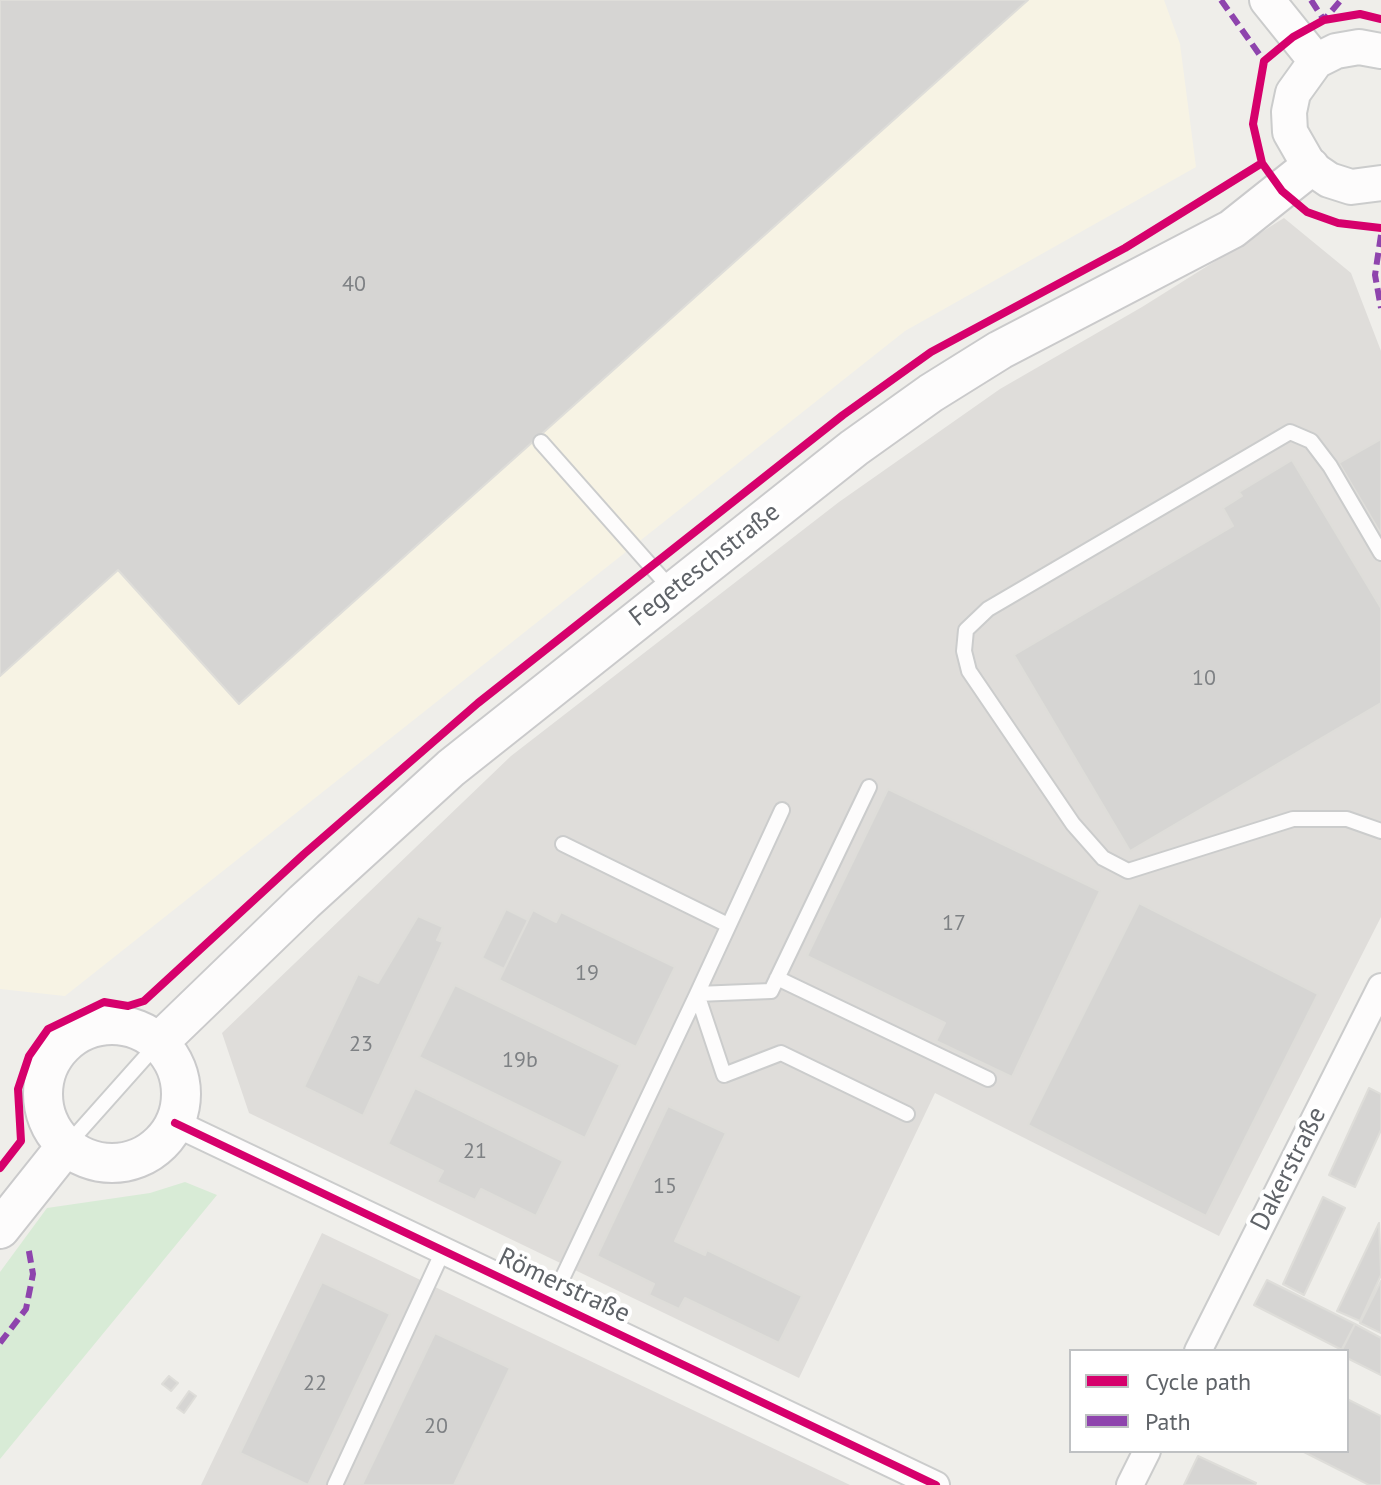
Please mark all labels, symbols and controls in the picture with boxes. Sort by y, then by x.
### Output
house number: 40 [342,272,366,298]
street label: Fegeteschstraße [624,497,786,633]
house number: 10 [1192,666,1216,692]
house number: 17 [942,911,966,937]
house number: 19 [575,961,599,987]
house number: 23 [349,1032,373,1058]
house number: 19b [502,1048,538,1074]
street label: Dakerstraße [1245,1102,1333,1236]
house number: 21 [463,1139,487,1165]
house number: 15 [653,1174,677,1200]
street label: Römerstraße [493,1242,635,1330]
legend [1069,1349,1349,1453]
text: Cycle path [1145,1366,1251,1397]
house number: 22 [303,1371,327,1397]
text: Path [1145,1406,1191,1437]
house number: 20 [424,1414,448,1440]

